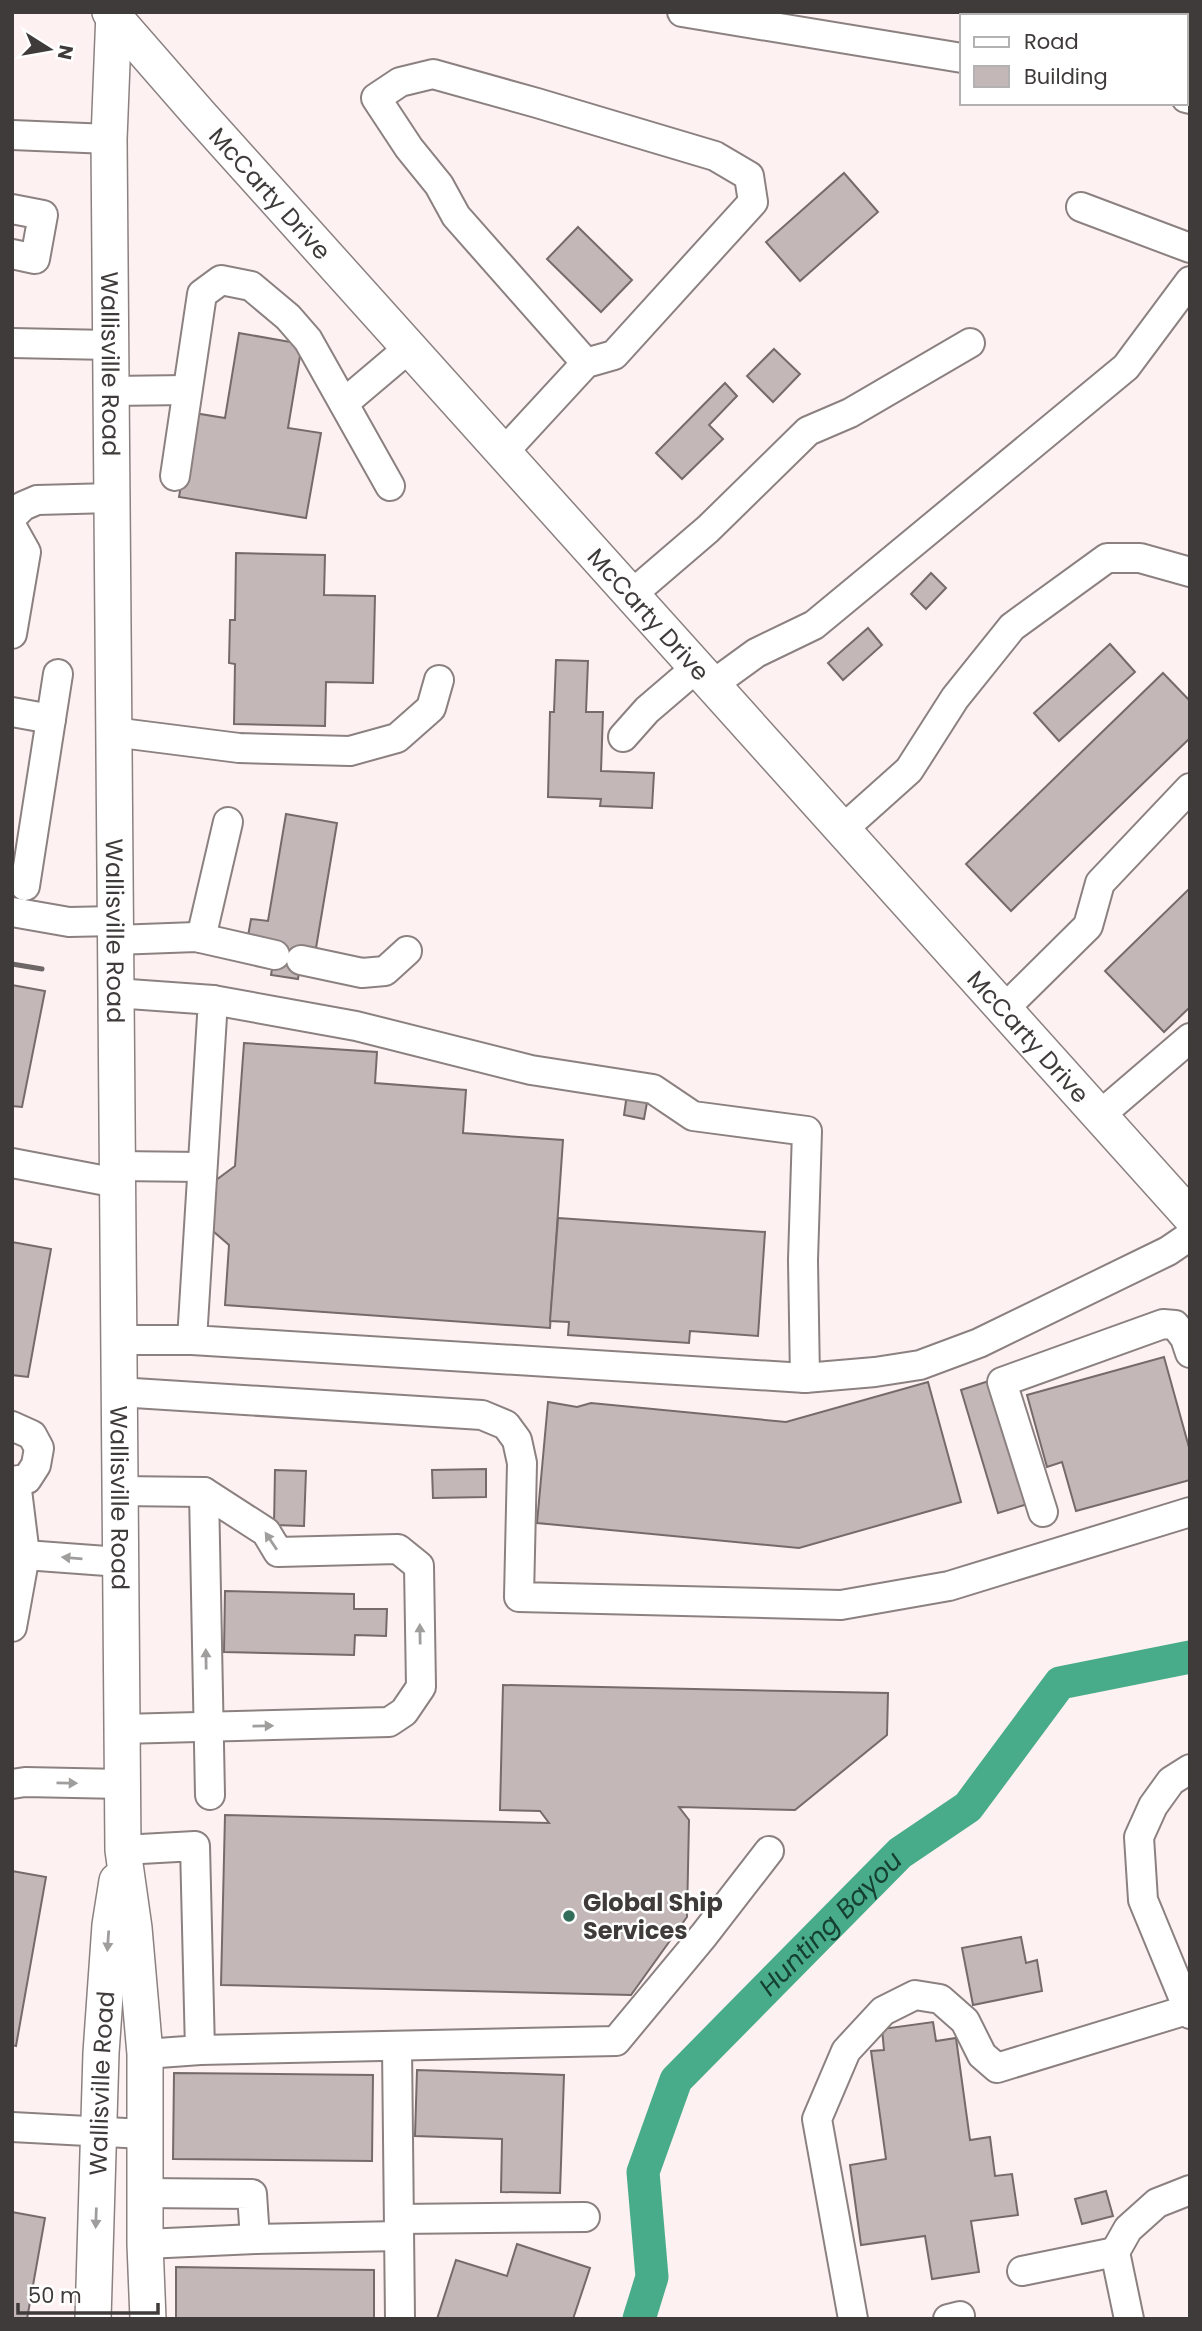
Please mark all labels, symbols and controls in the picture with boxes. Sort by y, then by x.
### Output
north arrow [14,14,84,84]
legend [960,14,1188,105]
text: Road [1024,27,1079,56]
text: N [51,43,80,62]
text: Building [1024,62,1108,91]
street label: McCarty Drive [202,120,339,267]
street label: Wallisville Road [94,271,128,456]
street label: McCarty Drive [580,541,717,688]
street label: Wallisville Road [98,838,133,1023]
street label: McCarty Drive [960,963,1097,1110]
street label: Wallisville Road [103,1405,137,1590]
one-way arrow [264,1531,277,1551]
one-way arrow [61,1552,83,1563]
one-way arrow [414,1623,426,1645]
one-way arrow [200,1648,212,1670]
one-way arrow [252,1720,274,1731]
one-way arrow [56,1777,78,1789]
water label: Hunting Bayou [751,1843,910,2004]
place label: Global Ship Services [583,1886,723,1947]
marker: Global Ship Services [561,1908,577,1924]
one-way arrow [103,1931,114,1953]
street label: Wallisville Road [81,1990,122,2176]
one-way arrow [90,2207,101,2229]
scale bar [18,2272,158,2316]
text: 50 m [28,2281,82,2310]

